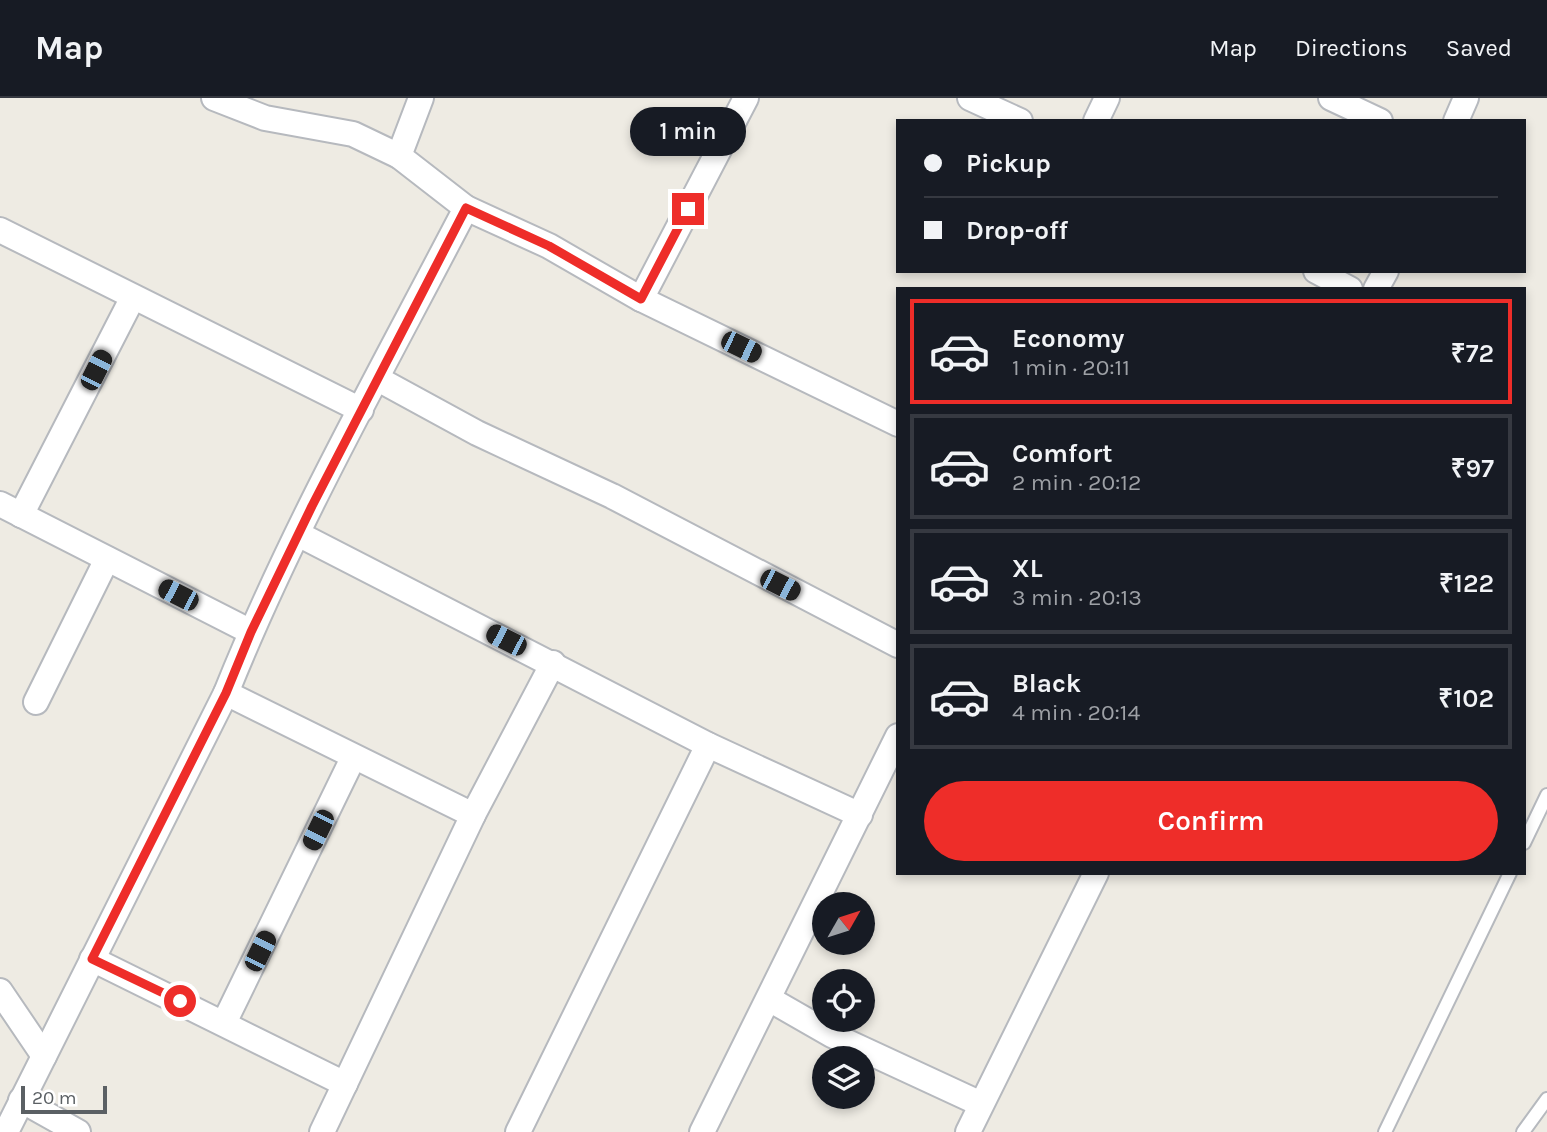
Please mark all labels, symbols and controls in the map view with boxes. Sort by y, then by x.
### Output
text: Map [35,29,103,67]
text: Map [1209,34,1257,62]
text: Directions [1295,34,1408,62]
text: Saved [1446,34,1512,62]
callout: 1 min [630,108,746,156]
text: 1 min [659,118,717,145]
text: Pickup [966,148,1051,179]
route end [672,193,704,225]
text: Drop-off [966,215,1068,246]
icon: car [928,320,991,383]
text: Economy [1012,323,1124,354]
car [718,328,765,366]
text: ₹72 [1451,338,1494,369]
car [78,347,115,393]
text: 1 min · 20:11 [1012,354,1130,381]
icon: car [928,435,991,498]
text: Comfort [1012,438,1113,469]
text: ₹97 [1451,453,1494,484]
text: 2 min · 20:12 [1012,469,1141,496]
icon: car [928,550,991,613]
text: XL [1012,553,1043,584]
car [757,566,804,604]
text: ₹122 [1439,568,1494,599]
car [155,576,202,614]
text: 3 min · 20:13 [1012,584,1142,611]
car [483,621,530,659]
icon: car [928,665,991,728]
text: Black [1012,668,1081,699]
text: ₹102 [1438,683,1494,714]
text: 4 min · 20:14 [1012,699,1140,726]
button: Confirm [924,781,1498,861]
car [300,807,337,853]
north arrow [812,892,875,956]
map controls [812,892,875,1109]
car [242,928,279,974]
button: locate [812,969,875,1032]
route start [164,985,196,1017]
button: layers [812,1046,875,1109]
scale bar [21,1083,107,1115]
text: 20 m [32,1087,77,1109]

